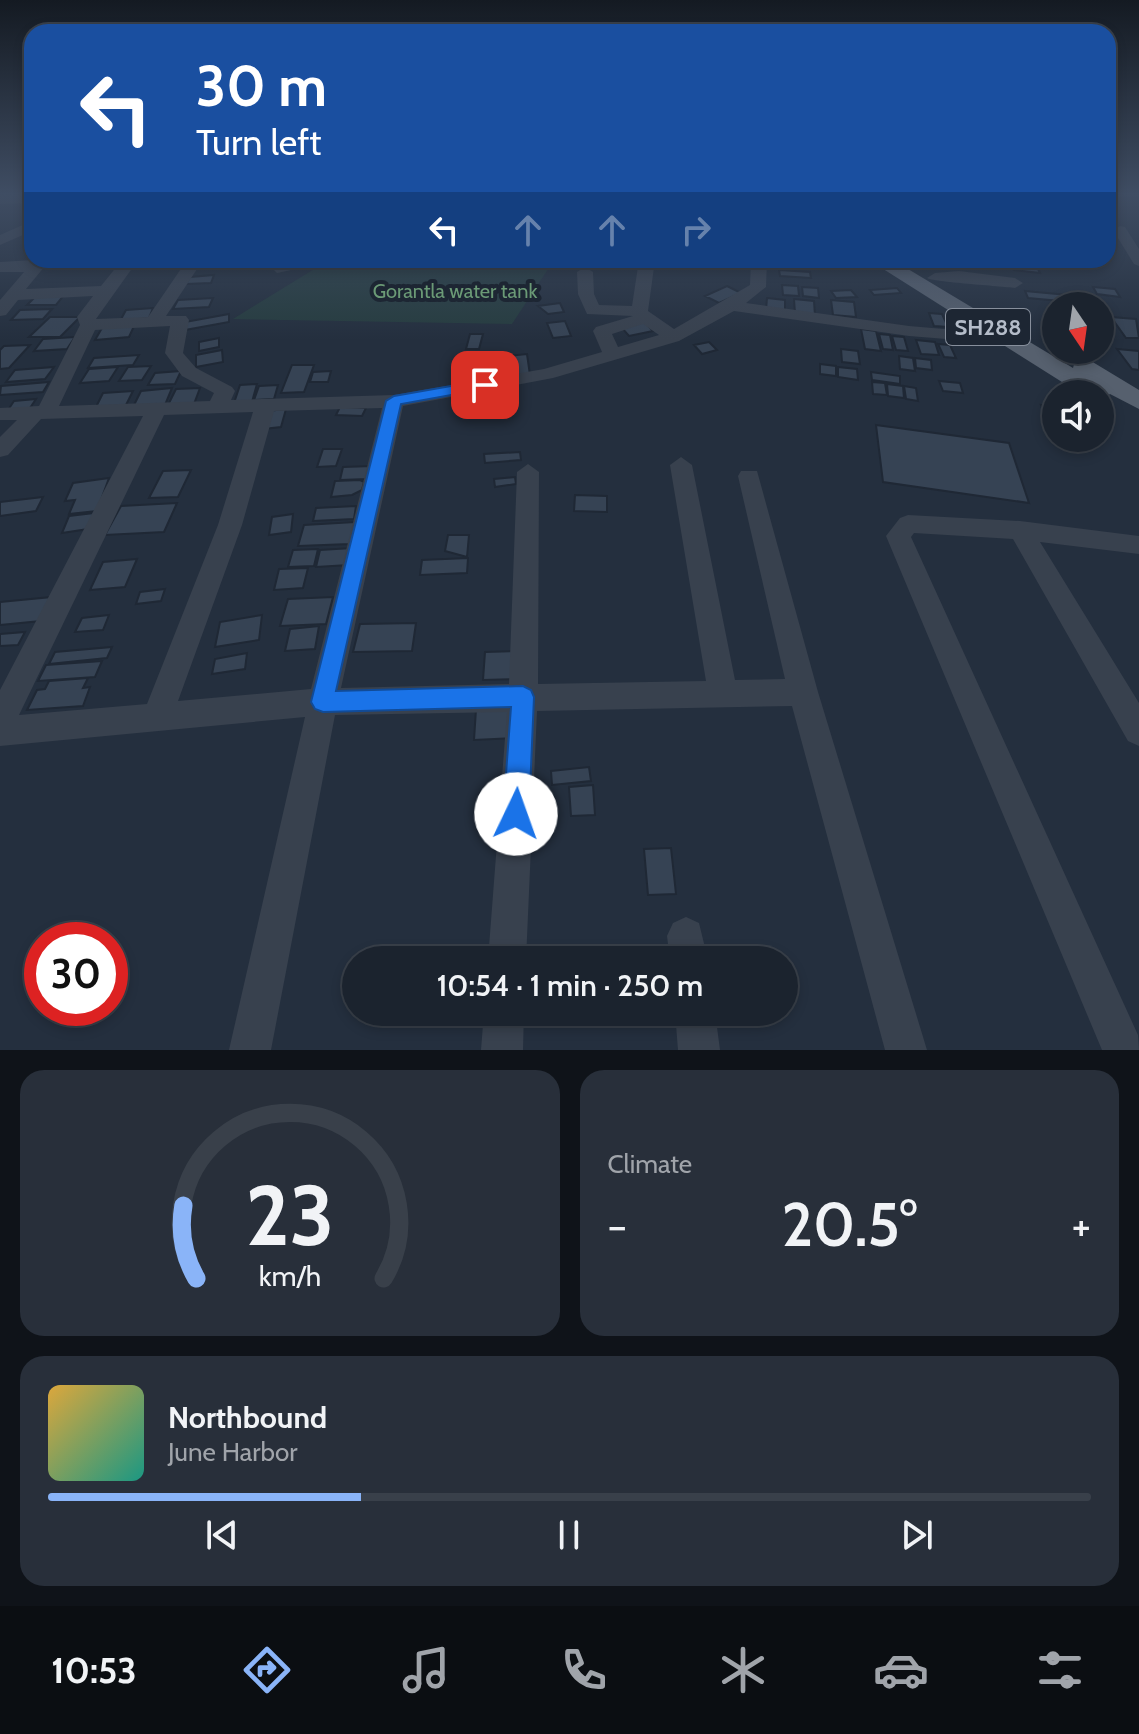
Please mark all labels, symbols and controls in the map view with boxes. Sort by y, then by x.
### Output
text: 30 m [196,52,327,120]
icon: left [64,56,168,160]
text: Turn left [196,120,321,164]
icon: left [422,208,466,252]
icon: ahead [506,208,550,252]
icon: ahead [590,208,634,252]
icon: right [674,208,718,252]
park label: Gorantla water tank [373,279,537,303]
north arrow [1042,292,1114,364]
map controls [1042,292,1114,452]
road number: SH288 [946,309,1030,345]
pin [451,351,519,419]
icon: arrive [463,363,507,407]
button: sound [1042,380,1114,452]
position arrow [474,772,558,856]
speed limit sign: 30 [24,922,128,1026]
text: 10:54 · 1 min · 250 m [437,967,703,1004]
text: Climate [608,1148,692,1180]
text: 23 [245,1165,334,1266]
text: 20.5° [781,1188,917,1261]
text: − [608,1199,627,1252]
text: + [1072,1199,1091,1252]
text: km/h [258,1258,321,1293]
text: Northbound [168,1399,327,1436]
text: June Harbor [168,1436,297,1468]
icon: previous [200,1513,244,1557]
icon: pause [547,1513,591,1557]
icon: next [895,1513,939,1557]
icon: directions [239,1642,295,1698]
icon: music [398,1642,454,1698]
icon: phone [556,1642,612,1698]
icon: climate [715,1642,771,1698]
icon: car [873,1642,929,1698]
icon: filters [1032,1642,1088,1698]
text: 10:53 [51,1648,137,1692]

